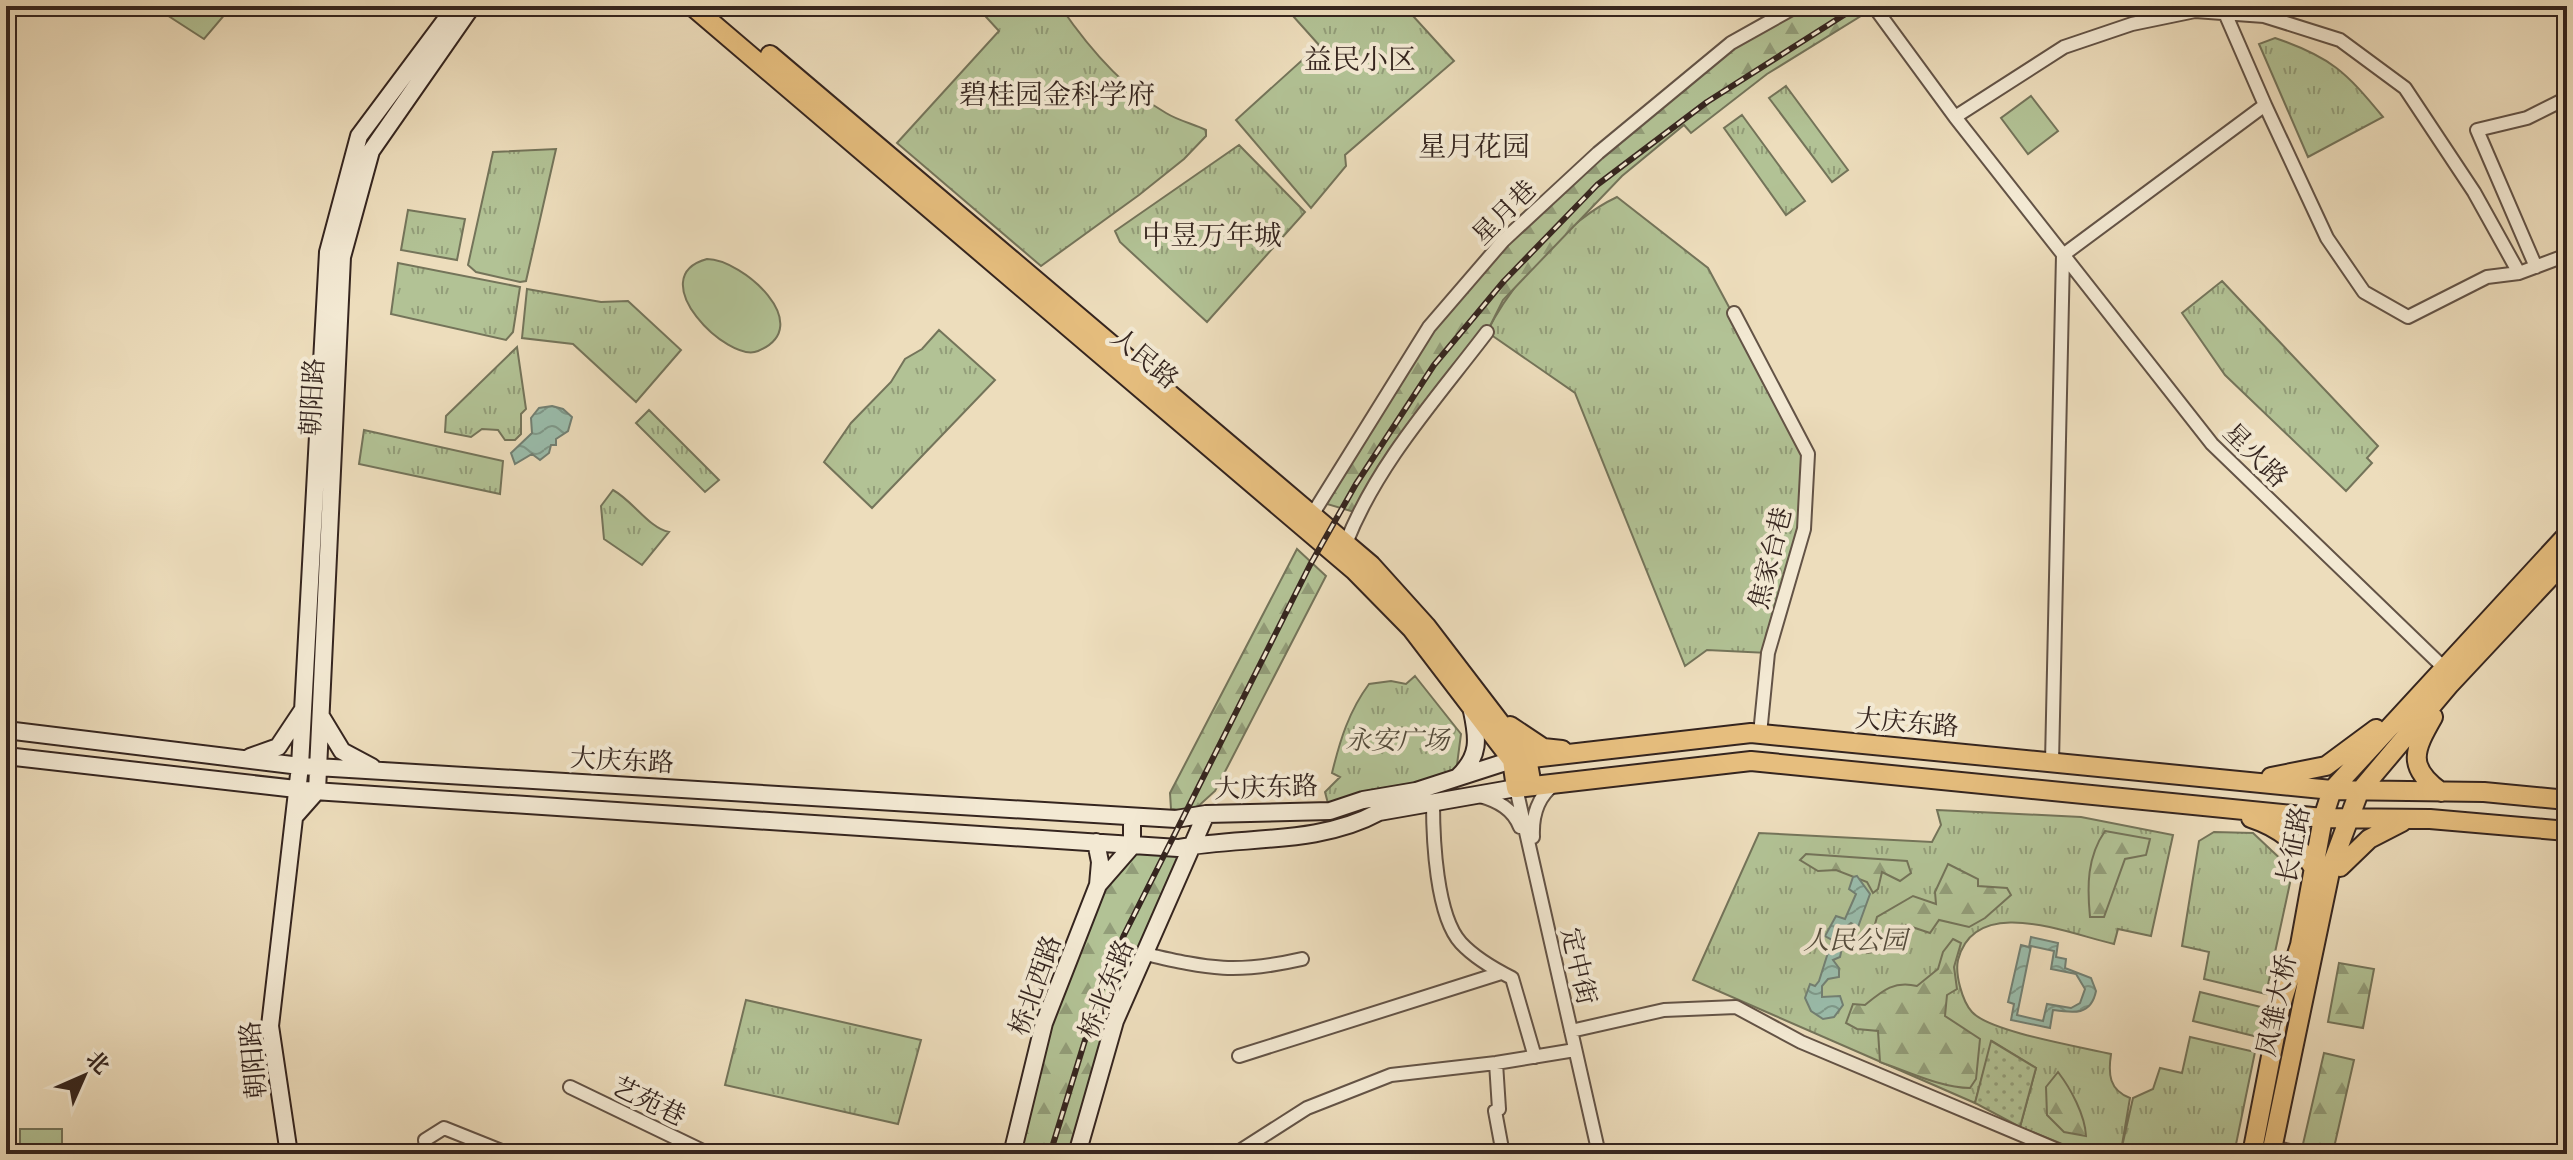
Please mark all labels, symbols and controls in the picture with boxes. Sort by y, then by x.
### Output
district label: 益民小区 [1304,41,1416,77]
district label: 碧桂园金科学府 [959,76,1155,112]
district label: 星月花园 [1418,128,1530,164]
street label: 星月巷 [1464,172,1544,252]
district label: 中昱万年城 [1142,217,1282,253]
street label: 人民路 [1104,320,1186,396]
street label: 朝阳路 [293,357,331,437]
street label: 星火路 [2216,415,2296,495]
street label: 焦家台巷 [1741,503,1799,613]
street label: 大庆东路 [1854,701,1960,743]
park label: 永安广场 [1345,723,1451,757]
street label: 大庆东路 [569,740,675,780]
street label: 大庆东路 [1213,768,1319,806]
street label: 长征路 [2269,803,2317,887]
park label: 人民公园 [1803,923,1911,957]
street label: 定中街 [1554,924,1604,1008]
street label: 桥北西路 [1001,930,1069,1040]
street label: 桥北东路 [1071,934,1141,1044]
street label: 凤雏大桥 [2249,951,2303,1059]
street label: 朝阳路 [233,1020,273,1100]
north arrow [44,1036,124,1116]
text: 北 [80,1044,116,1080]
street label: 艺苑巷 [606,1069,692,1133]

